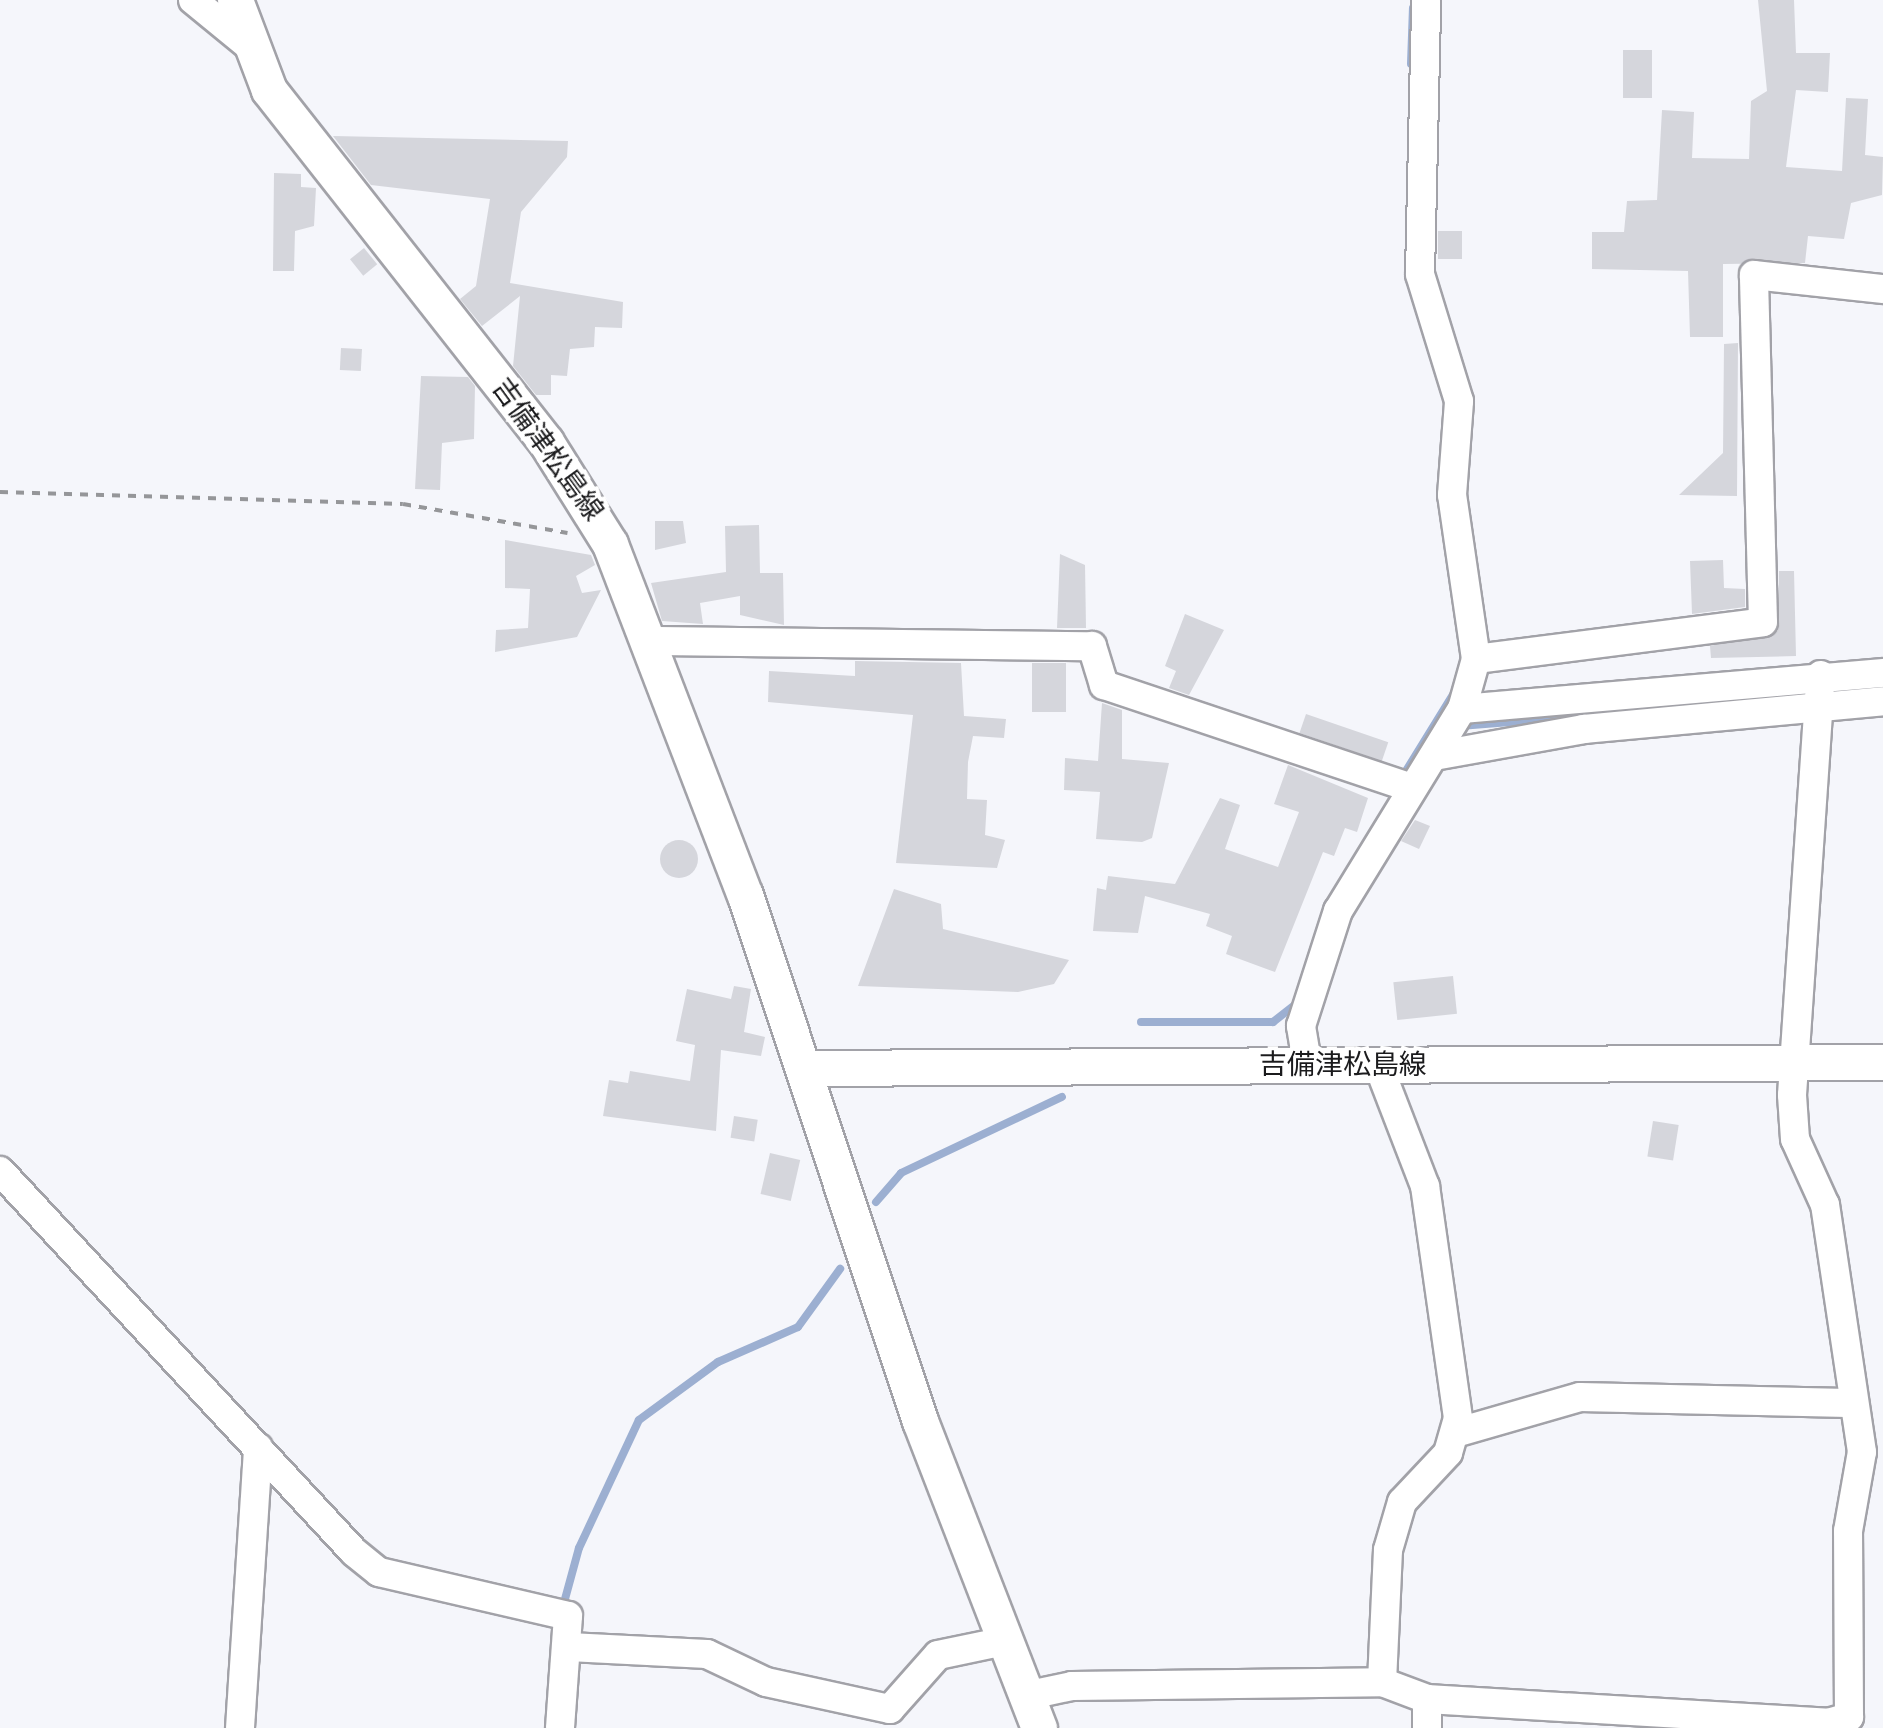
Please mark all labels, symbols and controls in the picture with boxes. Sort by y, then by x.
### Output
street label: 吉備津松島線 [483,373,609,529]
street label: 吉備津松島線 [1259,1050,1427,1084]

